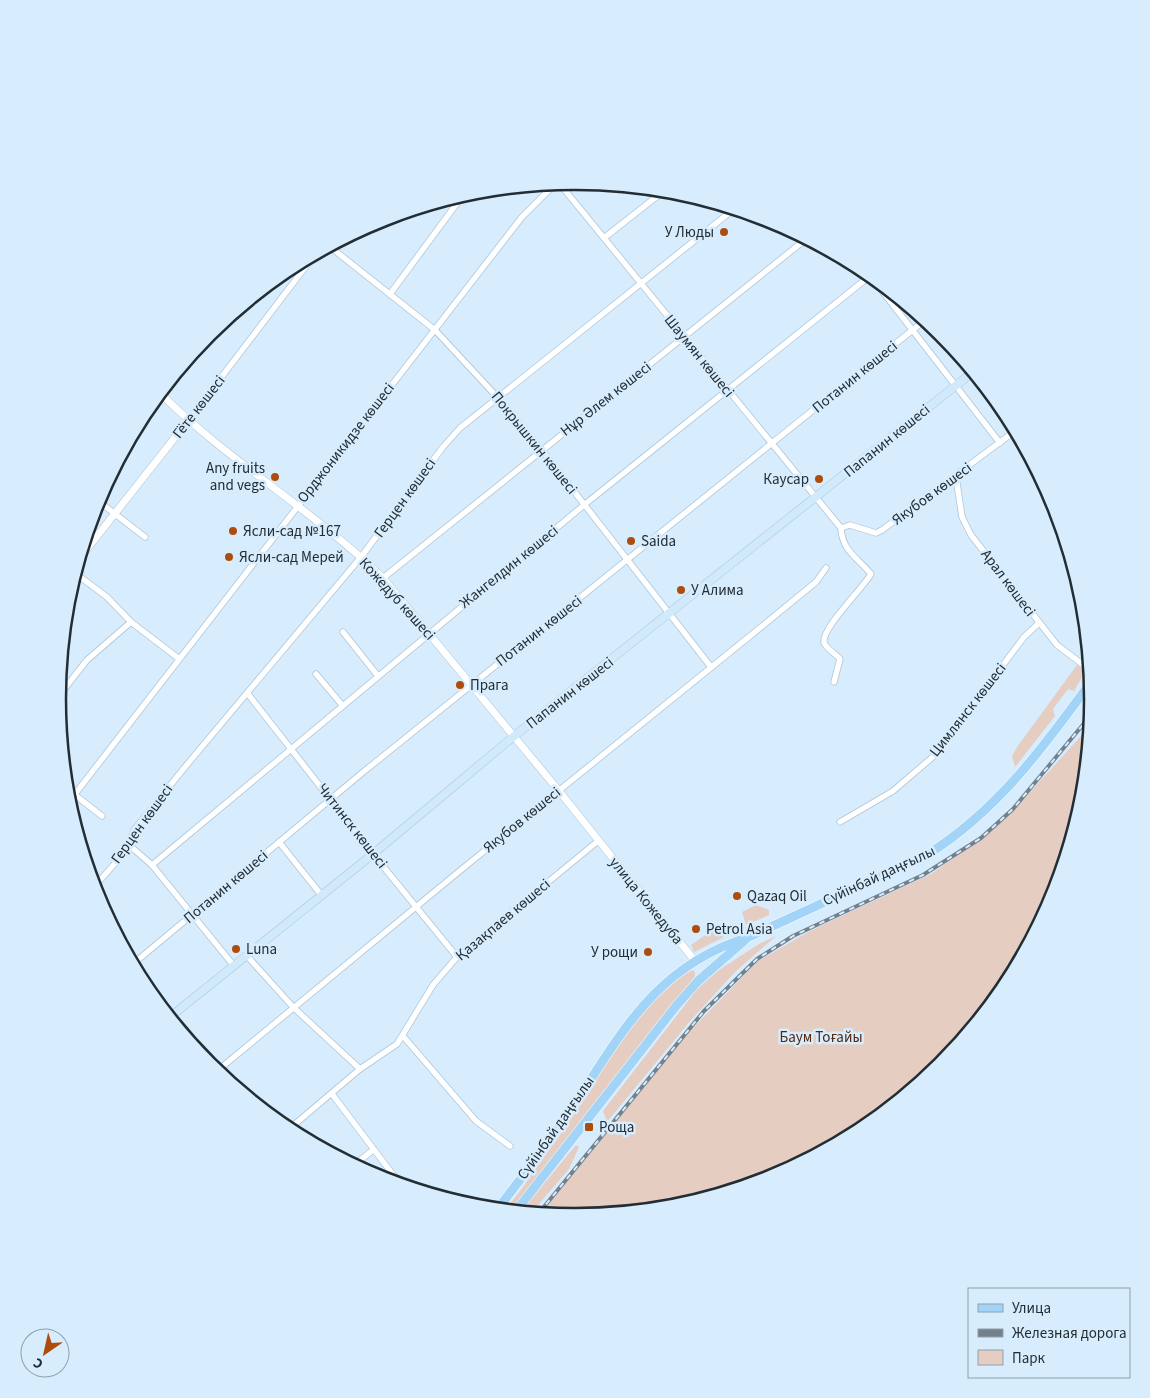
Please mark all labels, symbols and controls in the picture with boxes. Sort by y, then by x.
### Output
place label: У Люды [665,222,714,243]
marker: У Люды [718,226,730,238]
street label: Шаумян көшесі [659,310,739,402]
street label: Потанин көшесі [808,336,902,418]
street label: Нұр Әлем көшесі [556,357,656,441]
street label: Гёте көшесі [168,371,230,443]
street label: Орджоникидзе көшесі [292,379,400,507]
street label: Покрышкин көшесі [486,387,582,499]
street label: Папанин көшесі [839,400,935,482]
street label: Герцен көшесі [369,454,441,542]
place label: Any fruits and vegs [206,458,265,496]
street label: Якубов көшесі [888,458,976,530]
place label: Каусар [763,469,809,490]
marker: Any fruits and vegs [269,471,281,483]
marker: Каусар [813,473,825,485]
place label: Ясли-сад №167 [243,521,341,542]
street label: Жангелдин көшесі [455,521,563,613]
marker: Ясли-сад №167 [227,525,239,537]
place label: Saida [641,531,676,552]
marker: Saida [625,535,637,547]
street label: Арал көшесі [976,545,1040,621]
place label: Ясли-сад Мерей [239,547,344,568]
marker: Ясли-сад Мерей [223,551,235,563]
street label: Кожедуб көшесі [354,553,440,645]
place label: У Алима [691,580,744,601]
marker: У Алима [675,584,687,596]
street label: Потанин көшесі [491,591,587,671]
street label: Папанин көшесі [522,652,618,734]
street label: Цимлянск көшесі [925,659,1011,761]
place label: Прага [470,675,509,696]
marker: Прага [454,679,466,691]
street label: Читинск көшесі [312,779,392,873]
street label: Герцен көшесі [106,780,178,868]
street label: Якубов көшесі [479,782,565,858]
street label: Сүйінбай даңғылы [819,841,939,911]
street label: Потанин көшесі [179,845,273,929]
street label: улица Кожедуба [604,853,688,949]
street label: Қазақпаев көшесі [451,874,555,966]
place label: Qazaq Oil [747,886,807,907]
marker: Qazaq Oil [731,890,743,902]
place label: Petrol Asia [706,919,773,940]
marker: Petrol Asia [690,923,702,935]
place label: Luna [246,939,277,960]
place label: У рощи [591,942,638,963]
marker: Luna [230,943,242,955]
marker: У рощи [642,946,654,958]
park label: Баум Тоғайы [779,1027,863,1048]
street label: Сүйінбай даңғылы [512,1072,600,1184]
place label: Роща [599,1117,634,1138]
marker: Роща [583,1121,595,1133]
legend [968,1288,1130,1378]
text: Улица [1012,1298,1051,1319]
text: Железная дорога [1012,1323,1127,1344]
north arrow [20,1328,70,1378]
text: Парк [1012,1348,1046,1369]
text: С [29,1352,47,1374]

